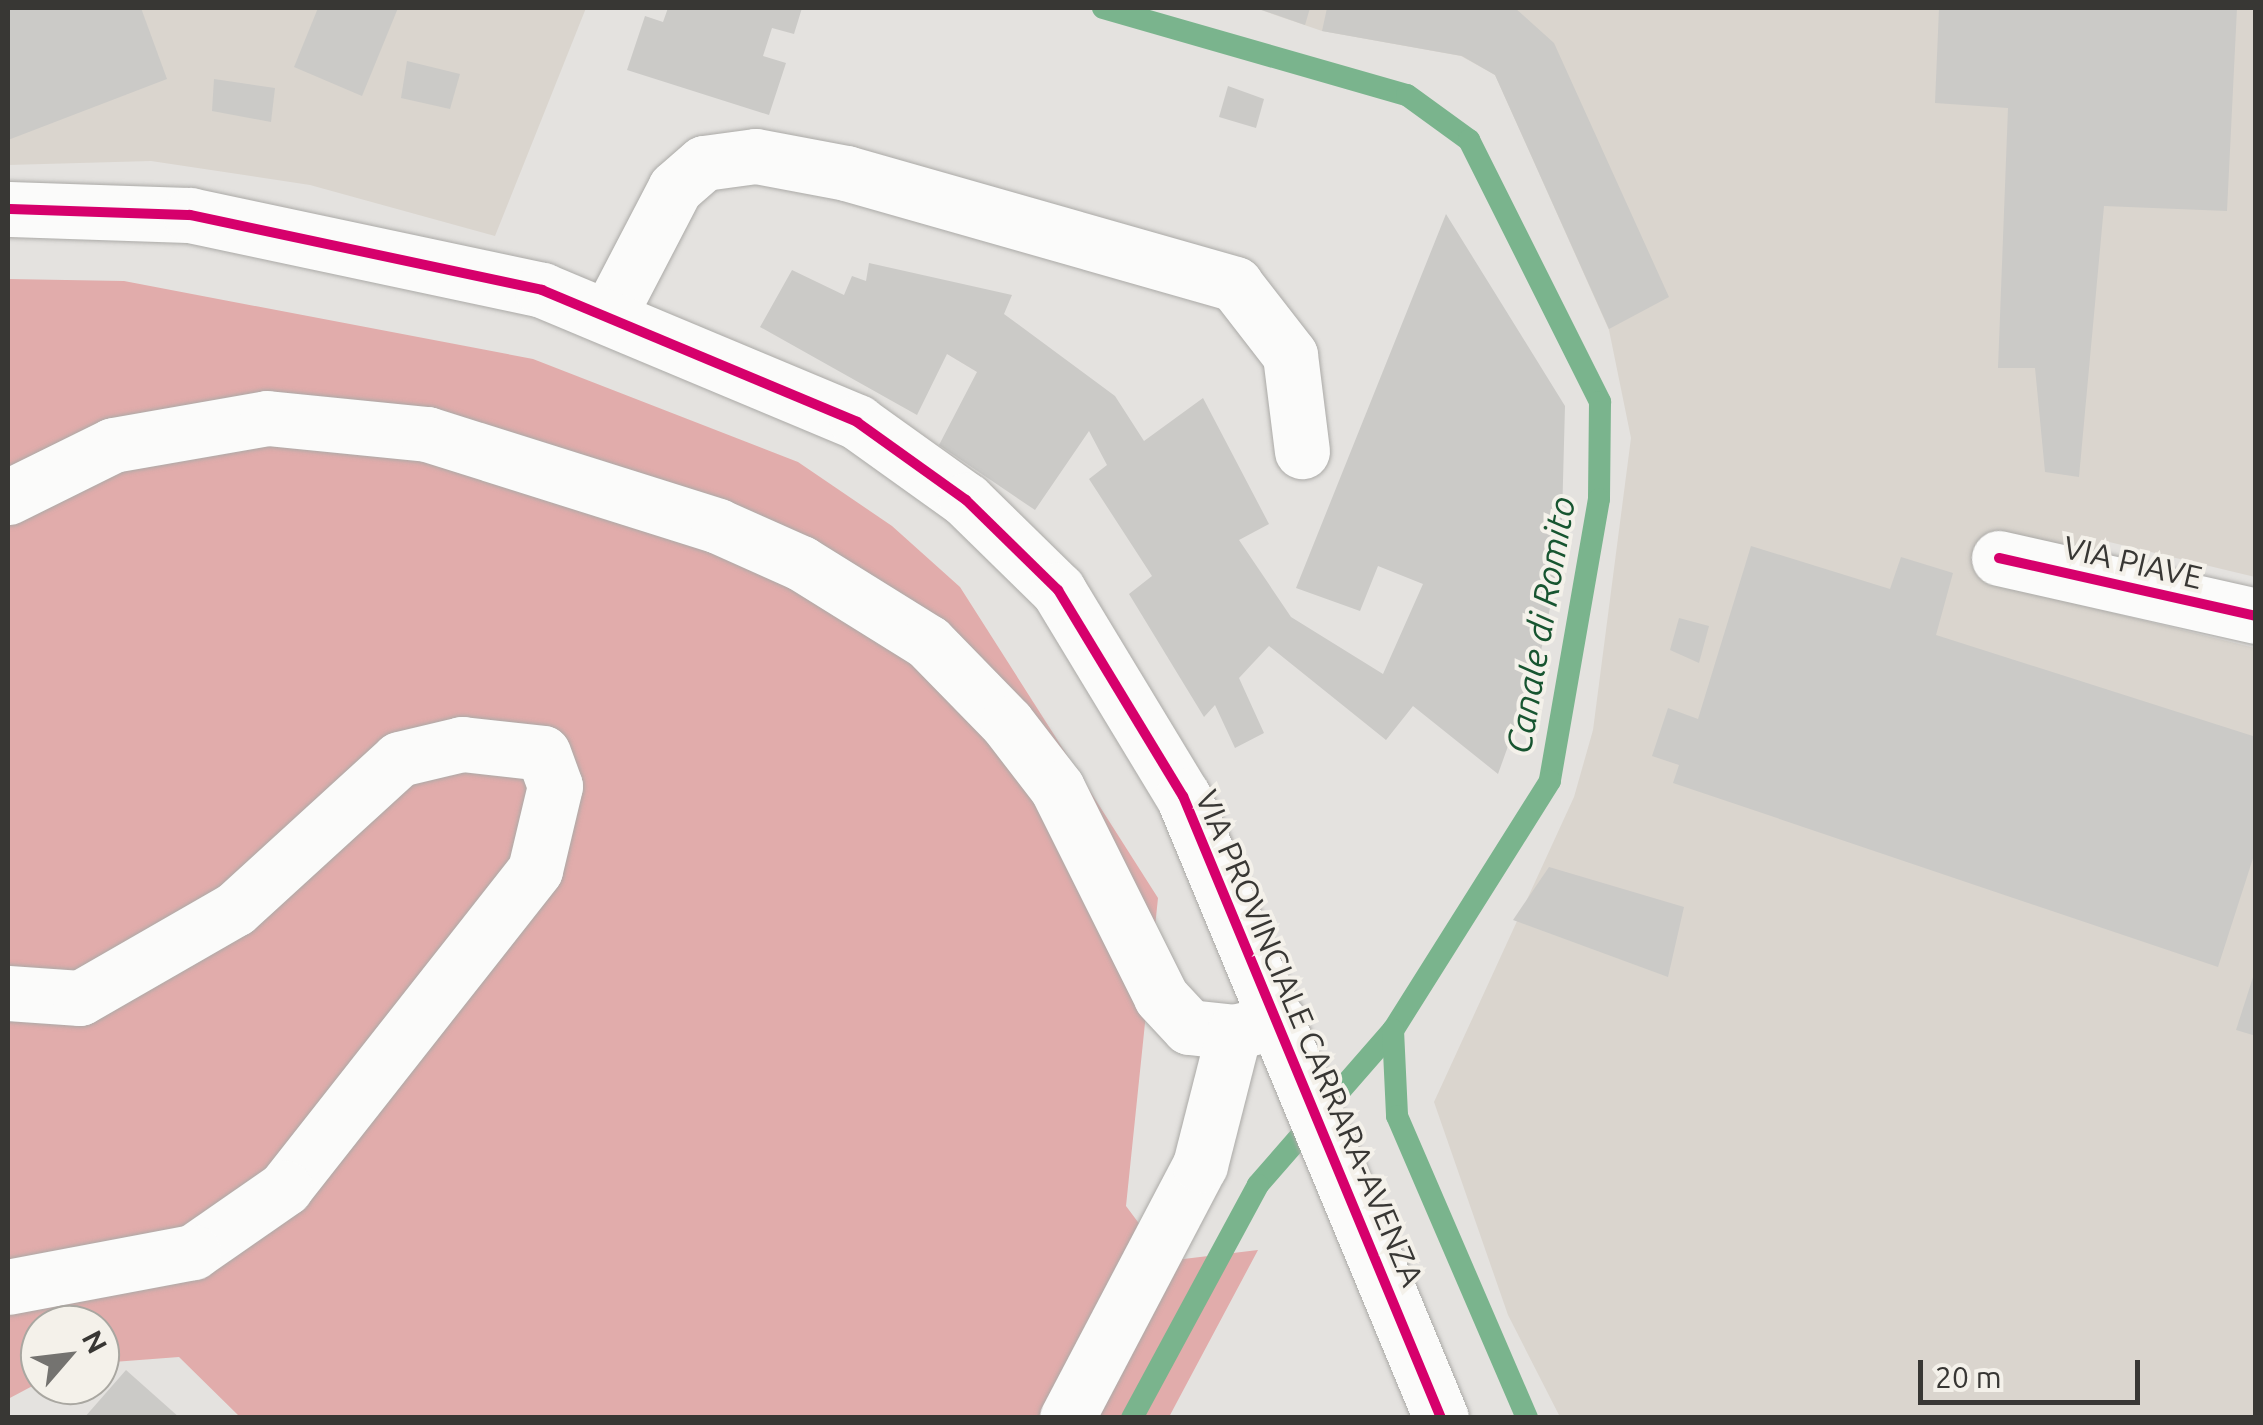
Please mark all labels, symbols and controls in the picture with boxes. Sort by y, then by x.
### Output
water label: Canale di Romito [1497,493,1583,757]
street label: VIA PIAVE [2060,527,2206,597]
street label: VIA PROVINCIALE CARRARA-AVENZA [1188,784,1432,1292]
north arrow [20,1305,120,1405]
text: N [77,1325,114,1358]
scale bar [1923,1340,2146,1402]
text: 20 m [1935,1360,2002,1394]

